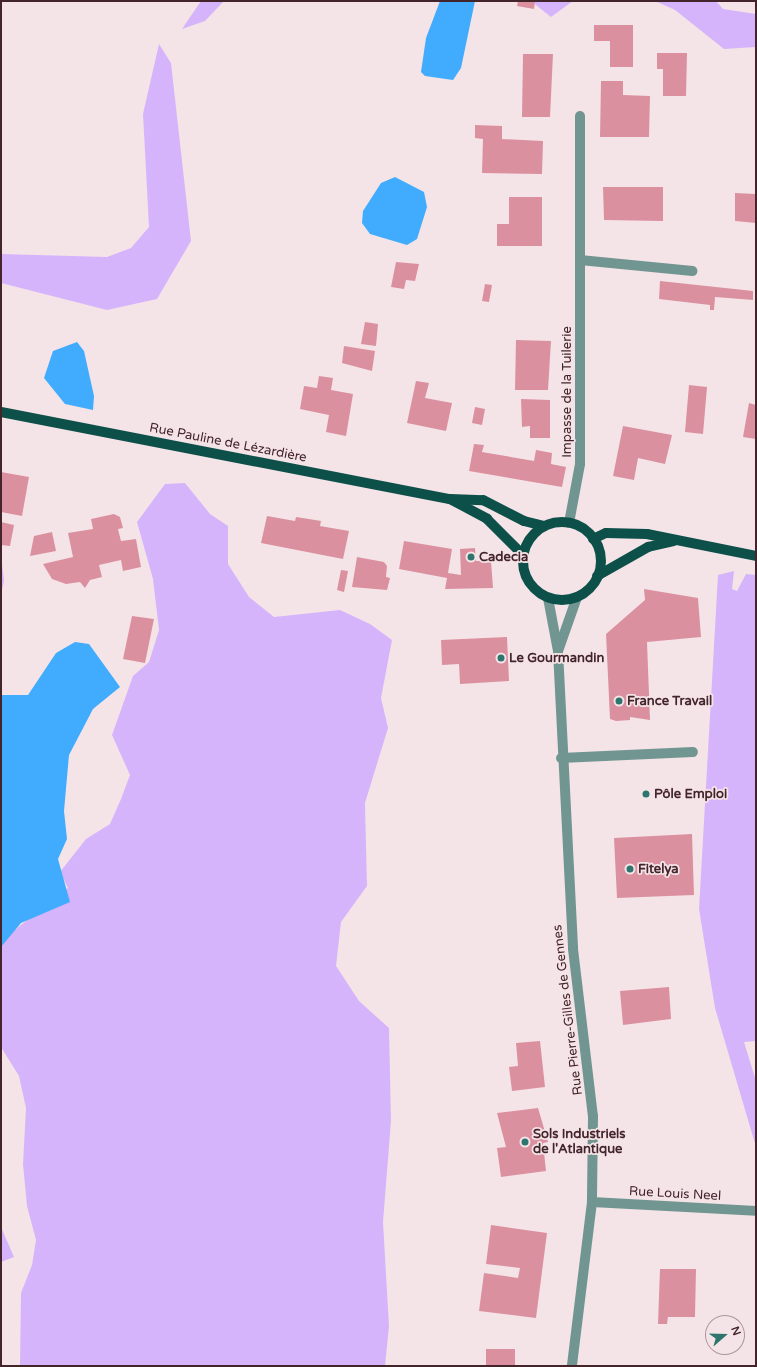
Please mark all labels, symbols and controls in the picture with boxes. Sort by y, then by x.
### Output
street label: Impasse de la Tuilerie [559,326,575,458]
street label: Rue Pauline de Lézardière [148,420,308,466]
place label: Cadecia [479,549,528,565]
marker: Cadecia [466,552,476,562]
place label: Le Gourmandin [509,650,604,666]
marker: Le Gourmandin [496,653,506,663]
place label: France Travail [627,693,712,709]
marker: France Travail [614,696,624,706]
place label: Pôle Emploi [654,786,727,802]
marker: Pôle Emploi [641,789,651,799]
place label: Fitelya [638,861,679,877]
marker: Fitelya [625,864,635,874]
street label: Rue Pierre-Gilles de Gennes [550,924,586,1096]
place label: Sols Industriels de l'Atlantique [533,1127,626,1158]
marker: Sols Industriels de l'Atlantique [520,1137,530,1147]
street label: Rue Louis Neel [629,1184,721,1204]
north arrow [705,1315,745,1355]
text: N [728,1325,743,1337]

